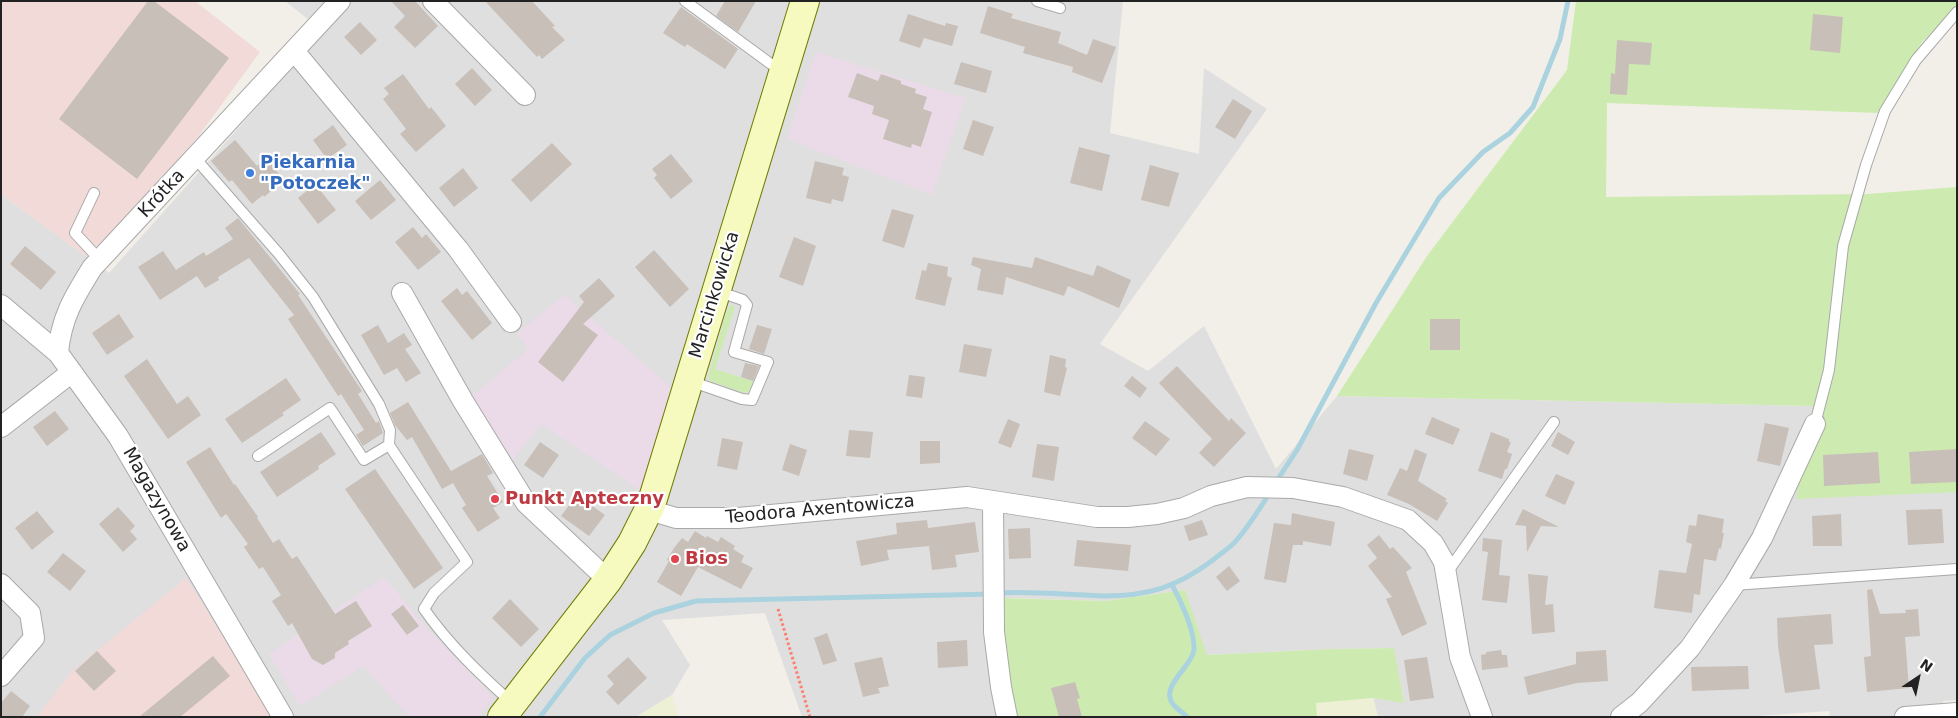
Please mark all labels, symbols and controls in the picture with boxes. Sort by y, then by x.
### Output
place label: Piekarnia "Potoczek" [260,152,371,194]
street label: Krótka [134,165,190,223]
marker: Piekarnia "Potoczek" [244,167,256,179]
street label: Marcinkowicka [685,229,745,361]
street label: Magazynowa [117,444,195,556]
place label: Punkt Apteczny [505,488,664,510]
street label: Teodora Axentowicza [725,491,915,529]
marker: Punkt Apteczny [489,493,501,505]
place label: Bios [685,548,728,570]
marker: Bios [669,553,681,565]
north arrow [1893,653,1943,703]
text: N [1917,656,1936,675]

